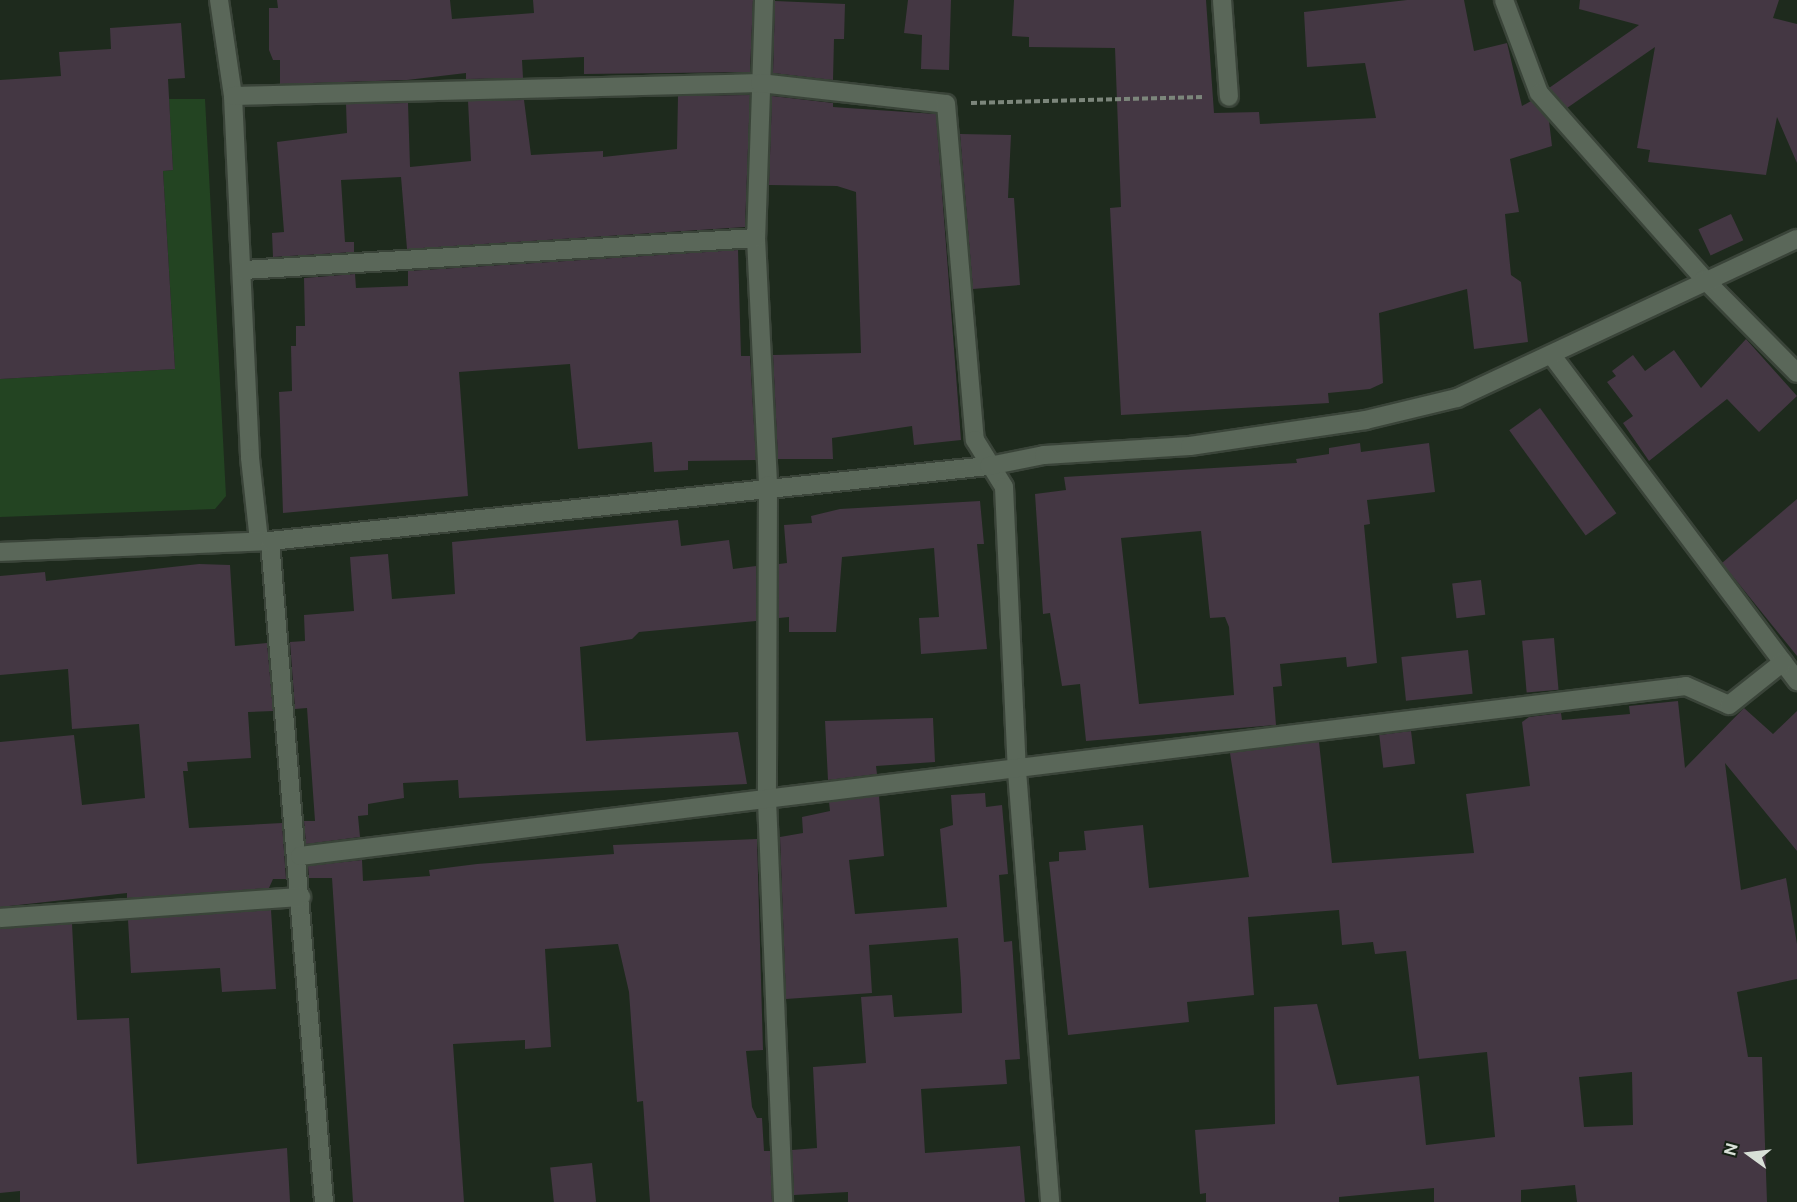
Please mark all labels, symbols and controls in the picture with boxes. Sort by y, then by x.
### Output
north arrow [1719,1124,1779,1184]
text: N [1720,1141,1742,1158]

